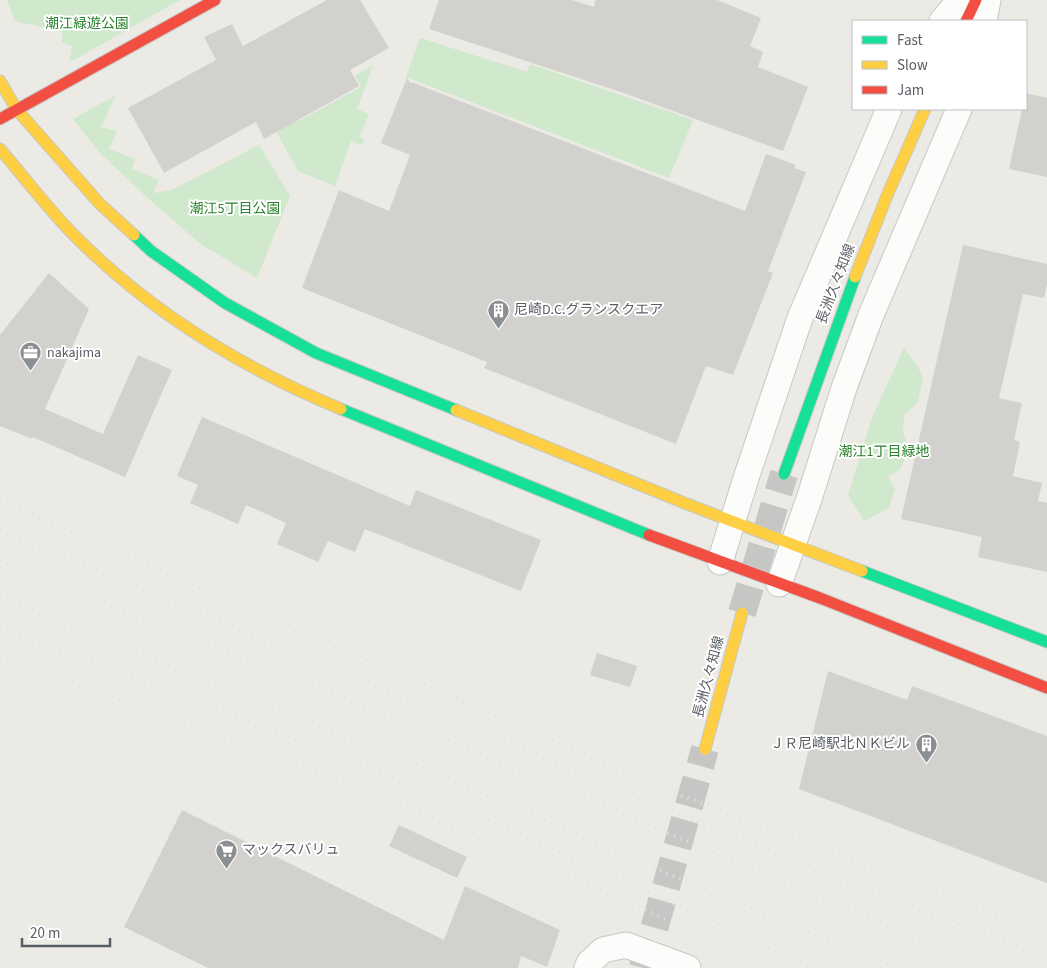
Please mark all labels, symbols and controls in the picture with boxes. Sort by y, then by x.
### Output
park label: 潮江緑遊公園 [45,14,129,34]
legend [852,20,1027,110]
text: Fast [897,30,923,51]
text: Slow [897,55,928,76]
text: Jam [897,80,924,101]
park label: 潮江5丁目公園 [190,199,280,219]
street label: 長洲久々知線 [812,241,860,327]
building icon: 尼崎D.C.グランスクエア [486,298,510,329]
place label: 尼崎D.C.グランスクエア [514,300,663,320]
office icon: nakajima [19,341,43,372]
place label: nakajima [47,343,101,363]
park label: 潮江1丁目緑地 [839,442,929,462]
street label: 長洲久々知線 [688,634,730,720]
building icon: ＪＲ尼崎駅北ＮＫビル [914,732,938,763]
place label: ＪＲ尼崎駅北ＮＫビル [770,734,910,754]
supermarket icon: マックスバリュ [214,838,238,869]
place label: マックスバリュ [242,840,340,860]
scale bar [22,916,110,948]
text: 20 m [30,923,60,944]

